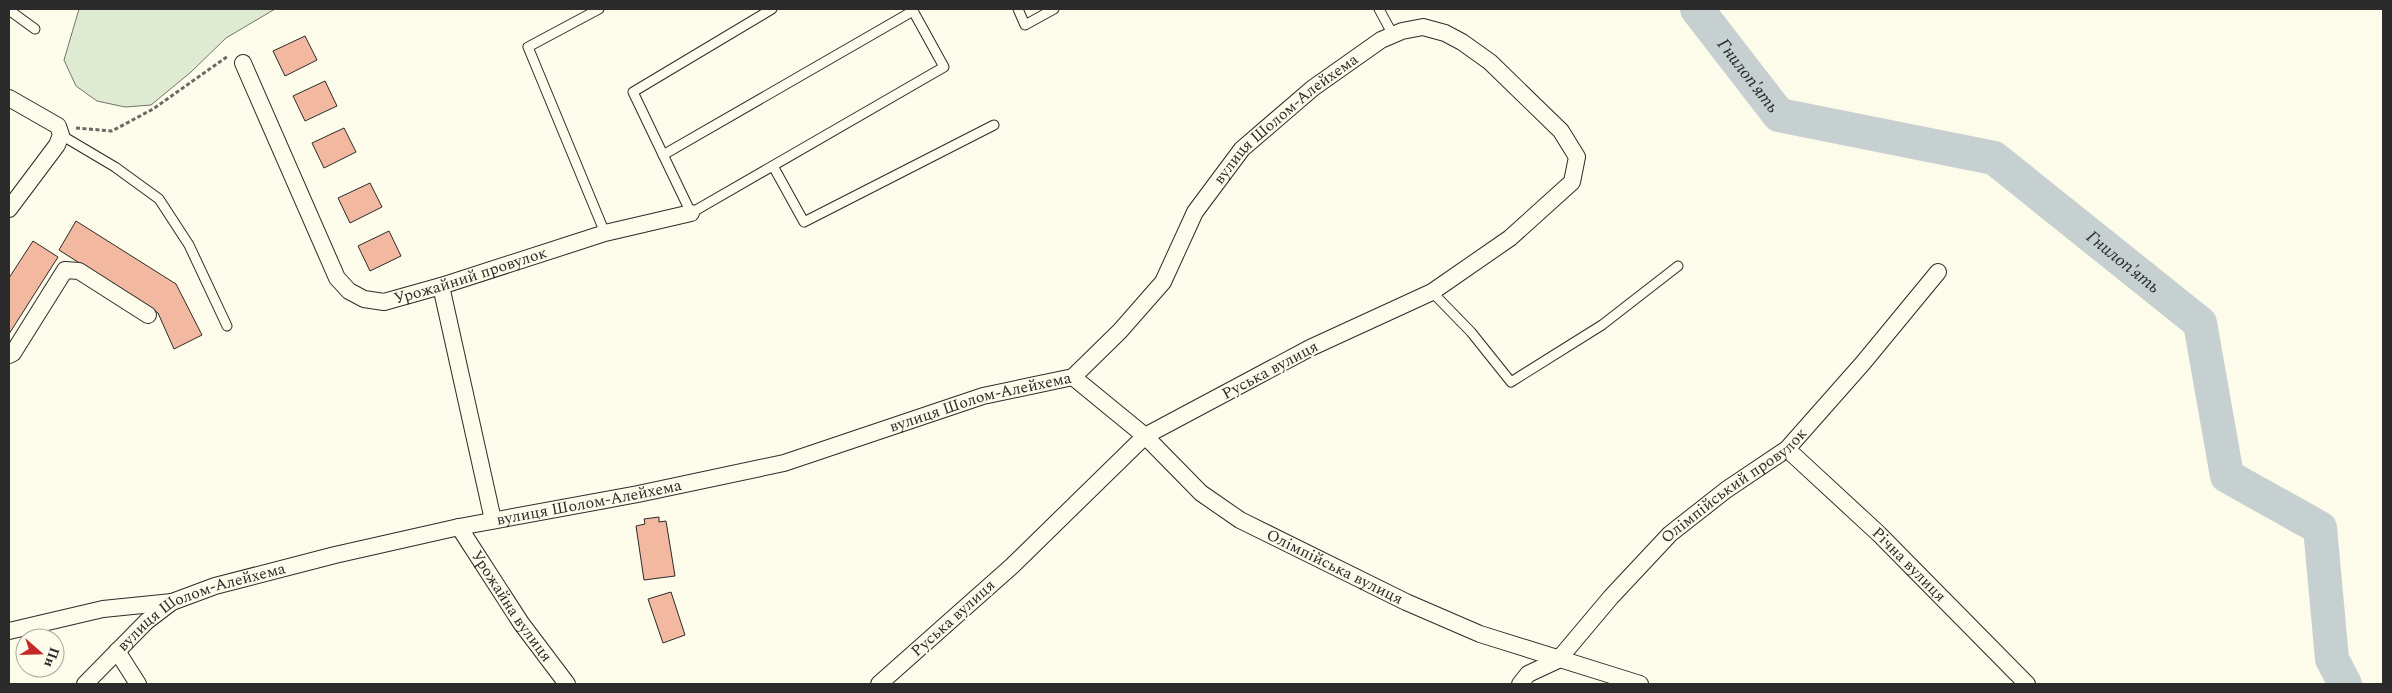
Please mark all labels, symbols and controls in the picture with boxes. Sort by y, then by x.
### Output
water label: Гнилоп'ять [1711,32,1786,119]
street label: вулиця Шолом-Алейхема [1208,48,1363,190]
water label: Гнилоп'ять [2080,223,2166,300]
street label: Урожайний провулок [391,240,550,311]
street label: Руська вулиця [1217,334,1323,406]
street label: вулиця Шолом-Алейхема [886,366,1074,439]
street label: Олімпійський провулок [1655,422,1813,549]
street label: вулиця Шолом-Алейхема [494,473,684,532]
street label: Річна вулиця [1867,521,1952,607]
street label: Олімпійська вулиця [1262,523,1407,611]
street label: Урожайна вулиця [465,545,558,667]
street label: вулиця Шолом-Алейхема [111,556,288,657]
street label: Руська вулиця [905,573,1001,663]
north arrow [15,628,65,678]
text: Пн [38,644,65,671]

